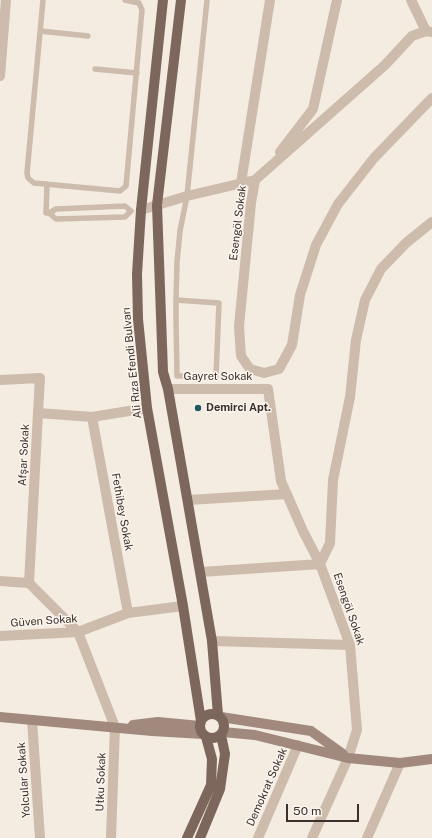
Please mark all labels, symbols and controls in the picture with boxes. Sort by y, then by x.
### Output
street label: Esengöl Sokak [227,185,249,261]
street label: Ali Rıza Efendi Bulvarı [120,307,144,419]
street label: Gayret Sokak [184,370,252,384]
place label: Demirci Apt. [206,401,271,415]
marker: Demirci Apt. [193,403,203,413]
street label: Afşar Sokak [16,424,32,486]
street label: Fethibey Sokak [109,472,135,552]
street label: Esengöl Sokak [330,571,368,647]
street label: Güven Sokak [10,612,78,630]
street label: Yolcular Sokak [15,742,33,818]
street label: Demokrat Sokak [244,746,290,828]
street label: Utku Sokak [93,752,109,812]
scale bar [288,796,361,822]
text: 50 m [293,804,321,818]

